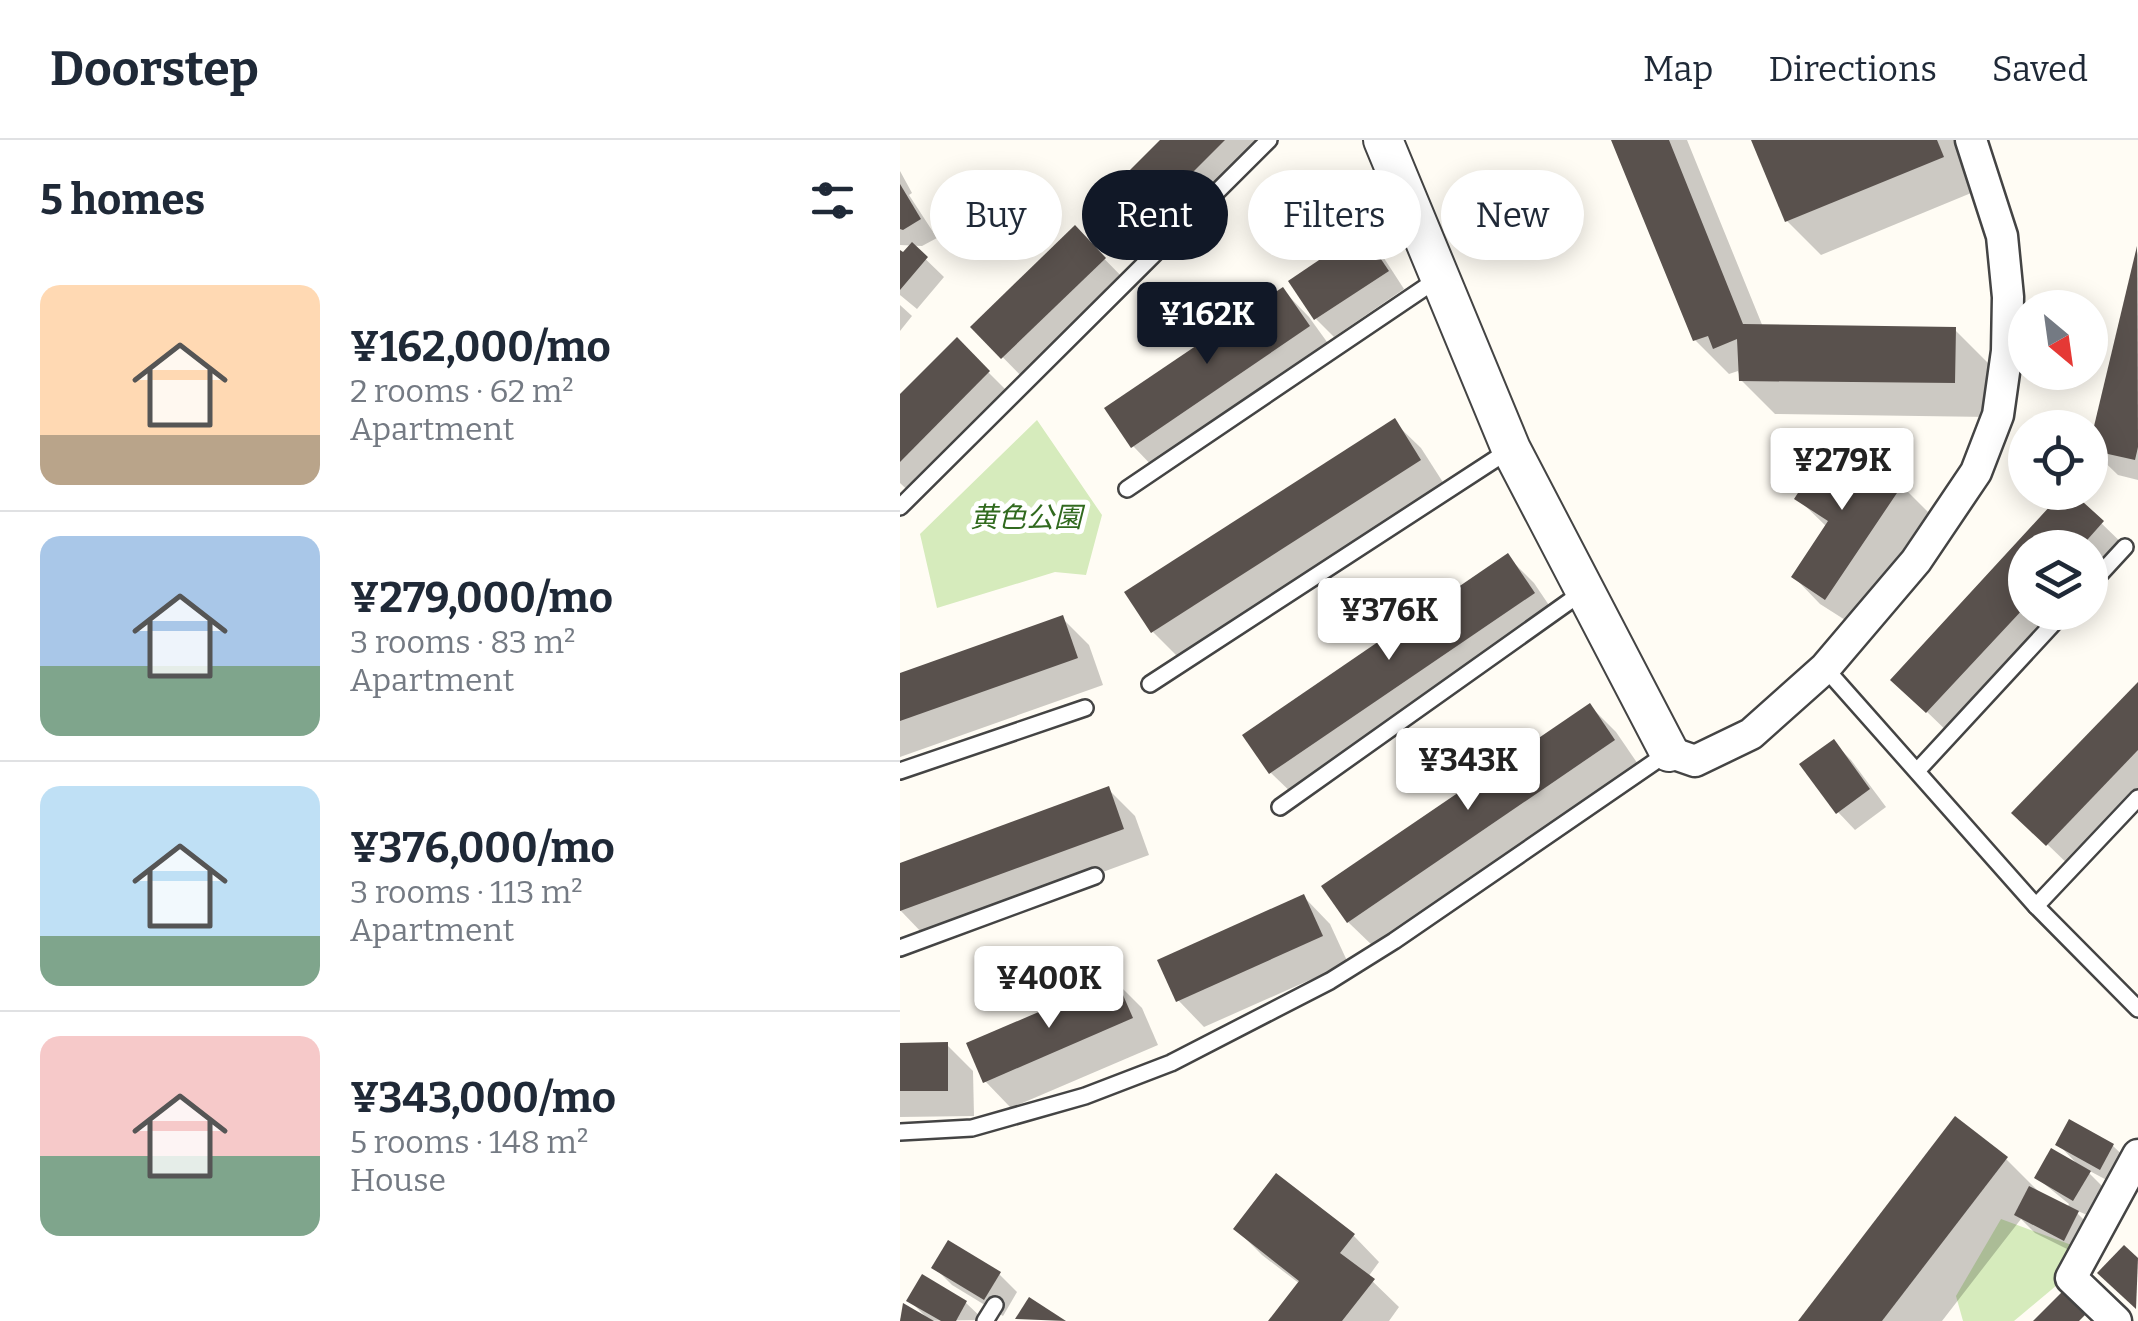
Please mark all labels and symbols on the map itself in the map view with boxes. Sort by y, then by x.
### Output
pin: ¥162K [1137,282,1277,367]
north arrow [2008,290,2108,390]
pin: ¥279K [1772,428,1912,513]
park label: 黄色公園 [970,501,1086,534]
pin: ¥376K [1319,578,1459,663]
pin: ¥343K [1398,728,1538,813]
pin: ¥400K [979,946,1119,1031]

